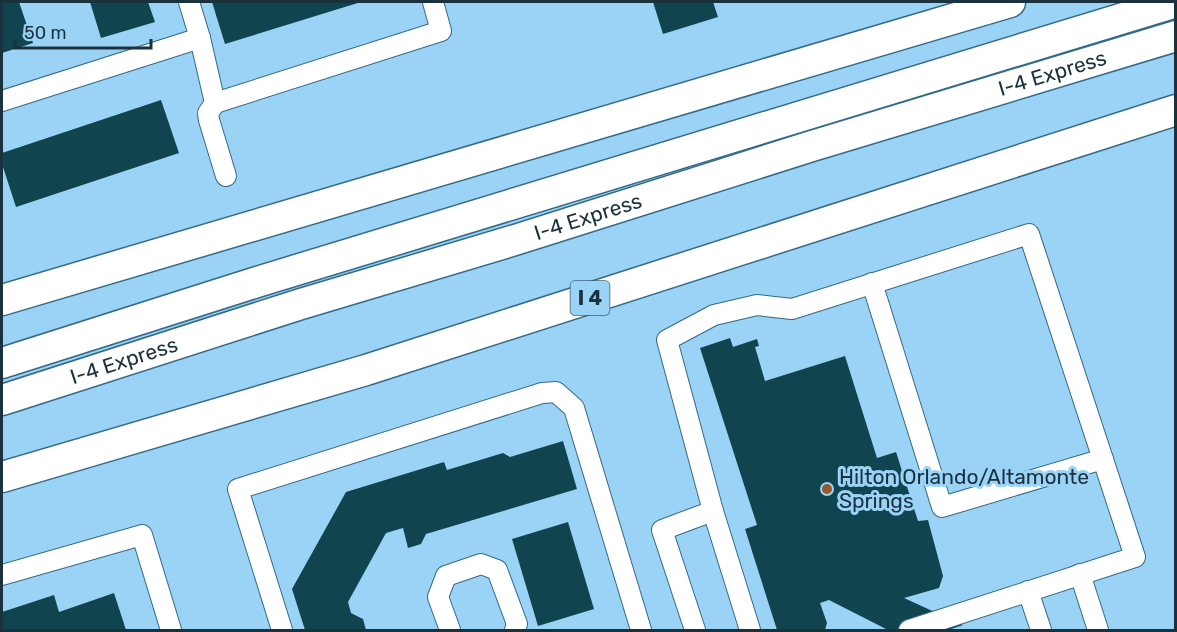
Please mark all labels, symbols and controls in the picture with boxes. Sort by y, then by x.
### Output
scale bar [15,12,152,50]
text: 50 m [24,22,67,44]
street label: I-4 Express [995,45,1109,101]
street label: I-4 Express [531,188,645,245]
road number: I 4 [570,281,610,315]
street label: I-4 Express [67,331,181,389]
place label: Hilton Orlando/Altamonte Springs [839,464,1089,513]
marker: Hilton Orlando/Altamonte Springs [820,482,834,496]

